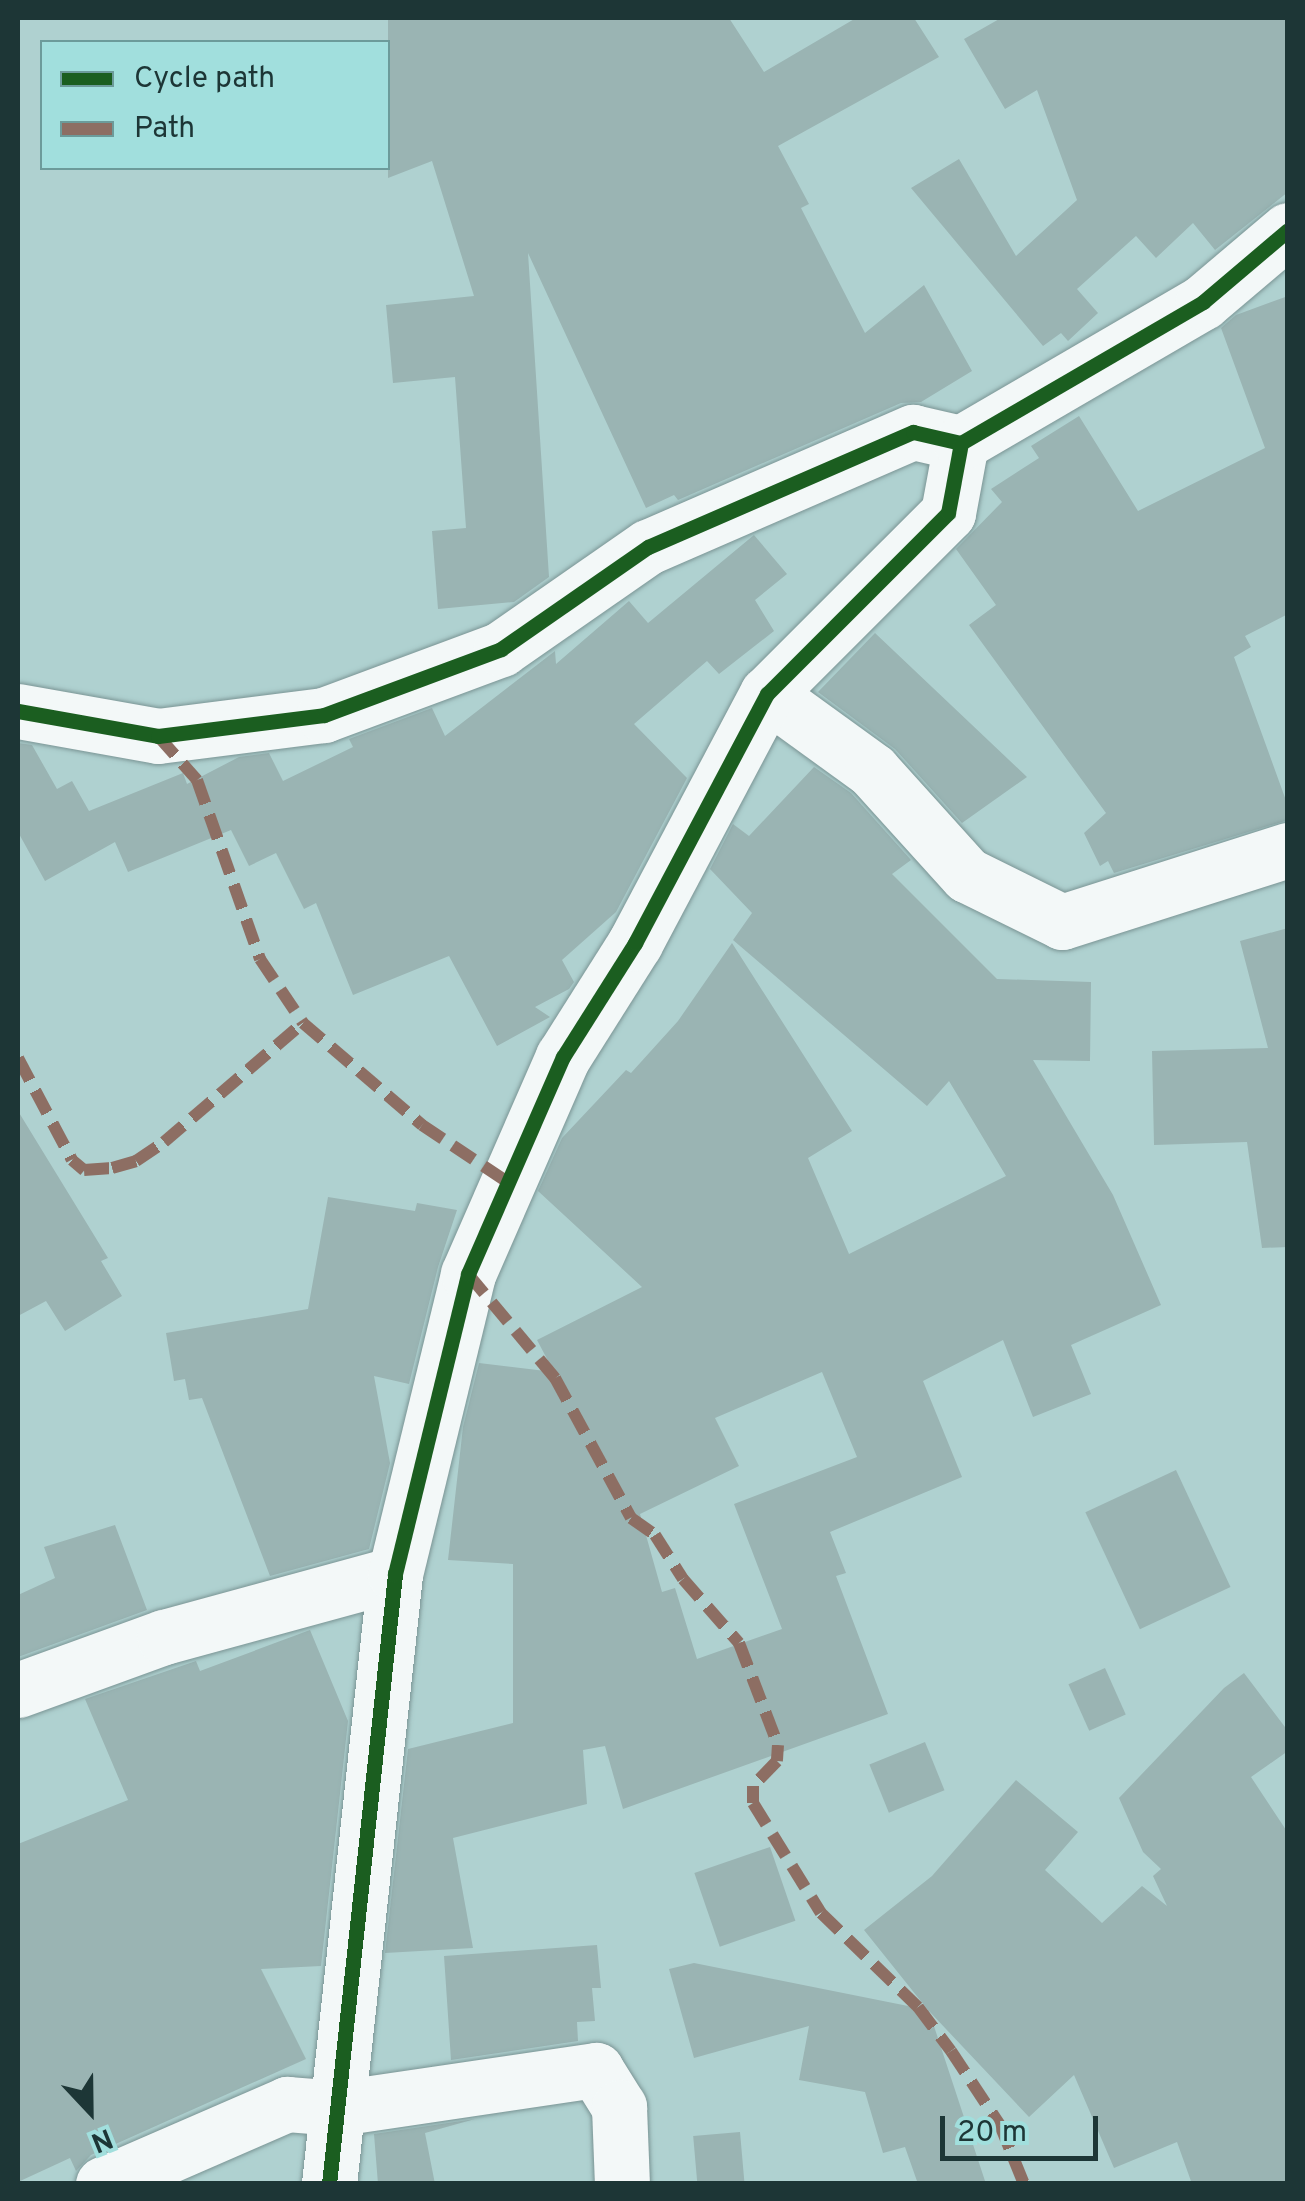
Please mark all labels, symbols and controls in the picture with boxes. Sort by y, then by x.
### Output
legend [40,40,390,170]
text: Cycle path [134,61,275,98]
text: Path [134,111,195,148]
north arrow [40,2061,140,2161]
scale bar [945,2096,1102,2158]
text: 20 m [957,2115,1027,2152]
text: N [85,2118,117,2159]

